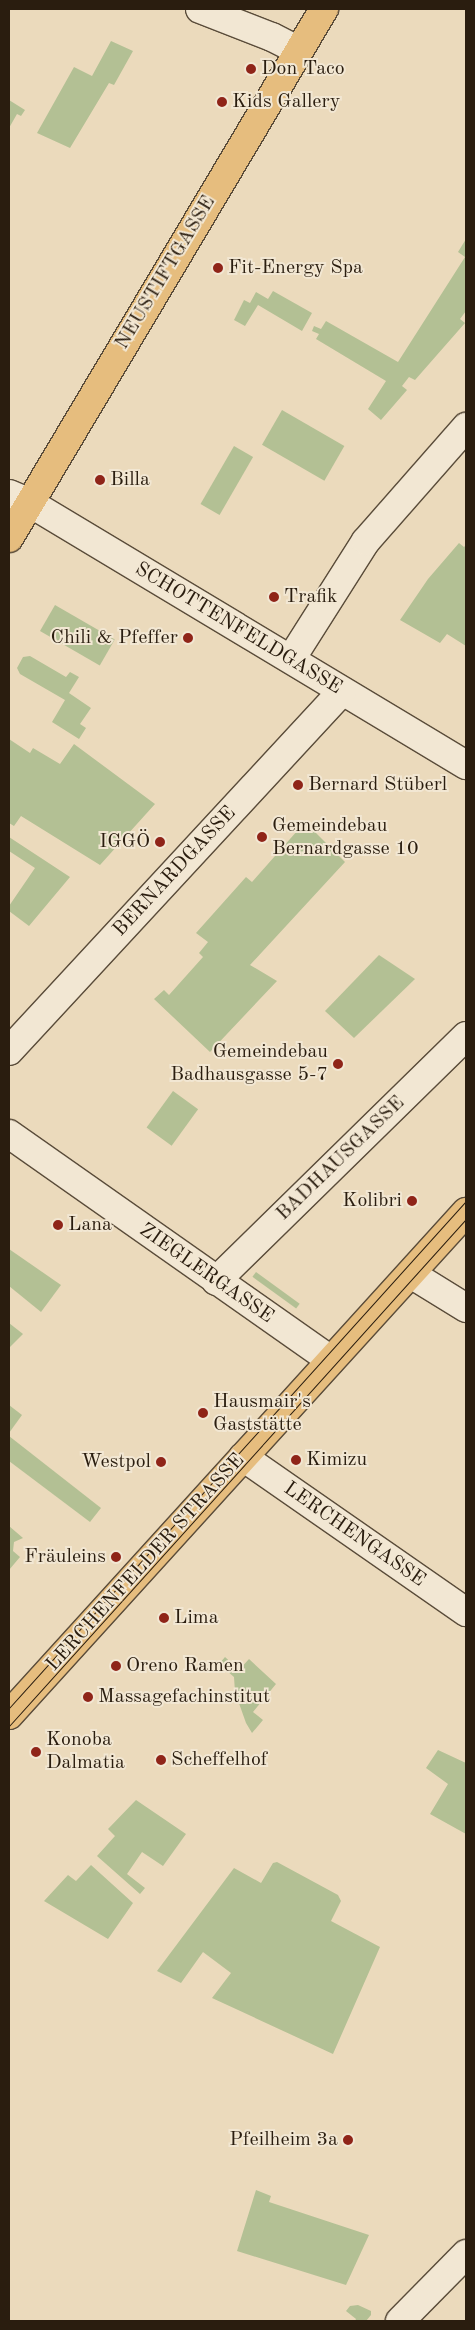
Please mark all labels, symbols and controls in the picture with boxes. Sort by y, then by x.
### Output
place label: Don Taco [261,57,345,81]
marker: Don Taco [245,63,257,75]
place label: Kids Gallery [232,90,340,114]
marker: Kids Gallery [216,96,228,108]
street label: NEUSTIFTGASSE [111,192,221,354]
place label: Fit-Energy Spa [228,256,363,280]
marker: Fit-Energy Spa [212,262,224,274]
place label: Billa [110,468,150,492]
marker: Billa [94,474,106,486]
street label: SCHOTTENFELDGASSE [130,558,346,700]
place label: Trafik [284,585,337,609]
marker: Trafik [268,591,280,603]
place label: Chili & Pfeffer [51,626,178,650]
marker: Chili & Pfeffer [182,632,194,644]
place label: Bernard Stüberl [308,773,447,797]
marker: Bernard Stüberl [292,779,304,791]
street label: BERNARDGASSE [108,802,242,942]
place label: Gemeindebau Bernardgasse 10 [272,814,419,861]
place label: IGGÖ [99,830,150,854]
marker: Gemeindebau Bernardgasse 10 [256,831,268,843]
marker: IGGÖ [154,836,166,848]
place label: Gemeindebau Badhausgasse 5-7 [170,1040,328,1087]
marker: Gemeindebau Badhausgasse 5-7 [332,1058,344,1070]
street label: BADHAUSGASSE [272,1092,410,1226]
place label: Kolibri [342,1189,402,1213]
marker: Kolibri [406,1195,418,1207]
place label: Lana [68,1213,112,1237]
marker: Lana [52,1219,64,1231]
street label: ZIEGLERGASSE [134,1219,278,1329]
place label: Hausmair's Gaststätte [213,1390,311,1437]
marker: Hausmair's Gaststätte [197,1407,209,1419]
place label: Kimizu [306,1448,367,1472]
street label: LERCHENFELDER STRASSE [42,1449,250,1677]
place label: Westpol [81,1450,151,1474]
marker: Kimizu [290,1454,302,1466]
marker: Westpol [155,1456,167,1468]
street label: LERCHENGASSE [279,1477,429,1593]
place label: Fräuleins [24,1545,106,1569]
marker: Fräuleins [110,1551,122,1563]
place label: Lima [174,1606,219,1630]
marker: Lima [158,1612,170,1624]
place label: Oreno Ramen [126,1654,244,1678]
marker: Oreno Ramen [110,1660,122,1672]
place label: Massagefachinstitut [98,1685,270,1709]
marker: Massagefachinstitut [82,1691,94,1703]
place label: Konoba Dalmatia [46,1728,125,1775]
marker: Konoba Dalmatia [30,1746,42,1758]
place label: Scheffelhof [171,1748,267,1772]
marker: Scheffelhof [155,1754,167,1766]
place label: Pfeilheim 3a [229,2128,338,2152]
marker: Pfeilheim 3a [342,2134,354,2146]

